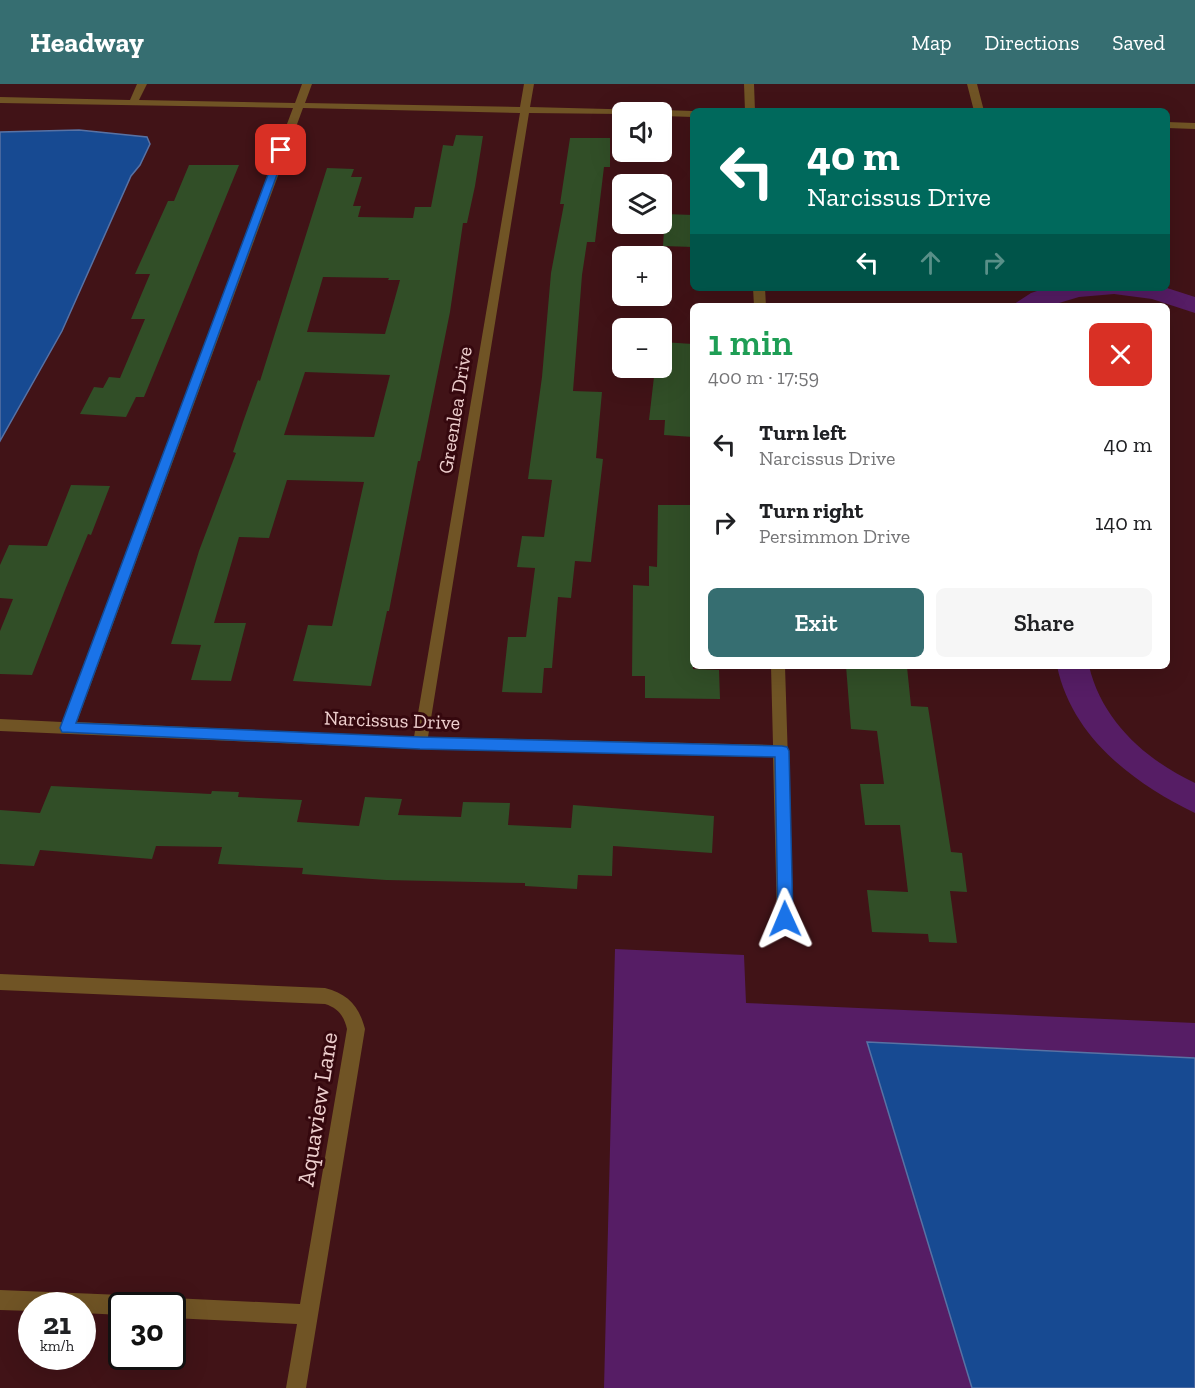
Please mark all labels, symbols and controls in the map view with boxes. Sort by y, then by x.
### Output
text: Headway [30,26,144,59]
text: Map [912,30,952,55]
text: Directions [985,30,1079,55]
text: Saved [1112,30,1165,55]
map controls [612,102,672,378]
button: sound [612,102,672,162]
pin [255,124,306,175]
text: 40 m [807,130,900,181]
icon: left [708,132,786,210]
icon: arrive [264,133,297,166]
button: layers [612,174,672,234]
text: Narcissus Drive [807,181,991,213]
button: + [612,246,672,306]
icon: left [851,246,884,279]
icon: ahead [914,246,947,279]
icon: right [977,246,1010,279]
button: − [612,318,672,378]
text: 1 min [708,321,793,364]
button: close [1089,323,1152,386]
street label: Greenlea Drive [433,345,477,475]
text: 400 m · 17:59 [708,365,819,389]
text: Turn left [759,419,846,446]
icon: left [708,428,741,461]
text: 40 m [1103,431,1152,458]
text: Narcissus Drive [759,446,895,470]
text: Turn right [759,497,863,524]
icon: right [708,506,741,539]
text: 140 m [1095,509,1152,536]
text: Persimmon Drive [759,524,910,548]
button: Exit [708,588,924,657]
button: Share [936,588,1152,657]
street label: Narcissus Drive [323,706,461,734]
position arrow [753,887,817,951]
street label: Aquaview Lane [291,1030,343,1188]
speed limit sign: 30 [108,1292,186,1370]
text: 21 [43,1306,71,1342]
text: km/h [40,1337,74,1355]

